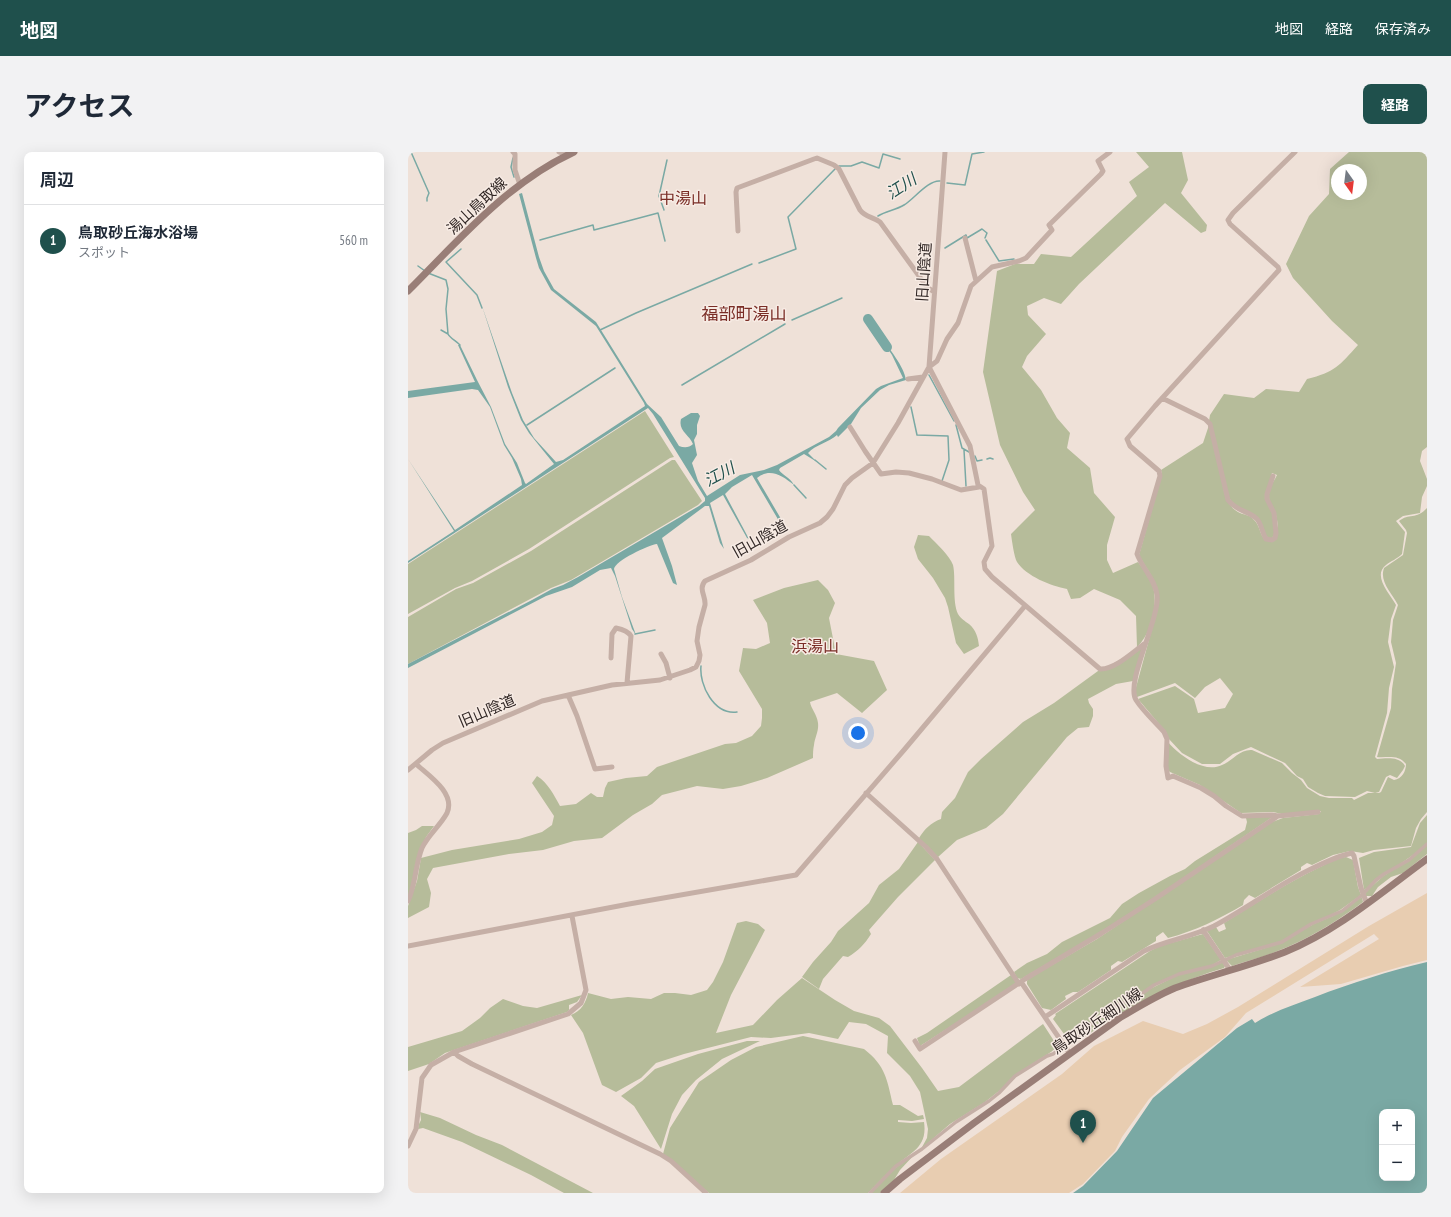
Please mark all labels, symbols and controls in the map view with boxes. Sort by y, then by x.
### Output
text: 地図 [20,18,58,42]
text: 地図 [1275,20,1303,38]
text: 経路 [1325,20,1353,38]
text: 保存済み [1375,20,1431,38]
button: 経路 [1363,84,1427,124]
text: アクセス [24,87,135,124]
north arrow [1331,164,1367,200]
water label: 江川 [882,168,922,203]
text: 周辺 [40,169,74,191]
street label: 湯山鳥取線 [443,173,511,238]
district label: 中湯山 [659,188,707,208]
text: 鳥取砂丘海水浴場 [78,223,198,242]
text: 1 [50,232,56,249]
text: 560 m [339,232,368,249]
street label: 旧山陰道 [912,241,935,303]
text: スポット [78,244,130,261]
district label: 福部町湯山 [702,303,787,325]
water label: 江川 [700,457,740,490]
street label: 旧山陰道 [729,516,791,561]
district label: 浜湯山 [791,636,839,656]
street label: 旧山陰道 [455,690,518,731]
your location [848,723,868,743]
street label: 鳥取砂丘細川線 [1048,983,1146,1058]
map controls [1379,1109,1415,1181]
button: + [1379,1109,1415,1145]
pin: 1 [1070,1110,1096,1143]
button: − [1379,1145,1415,1181]

